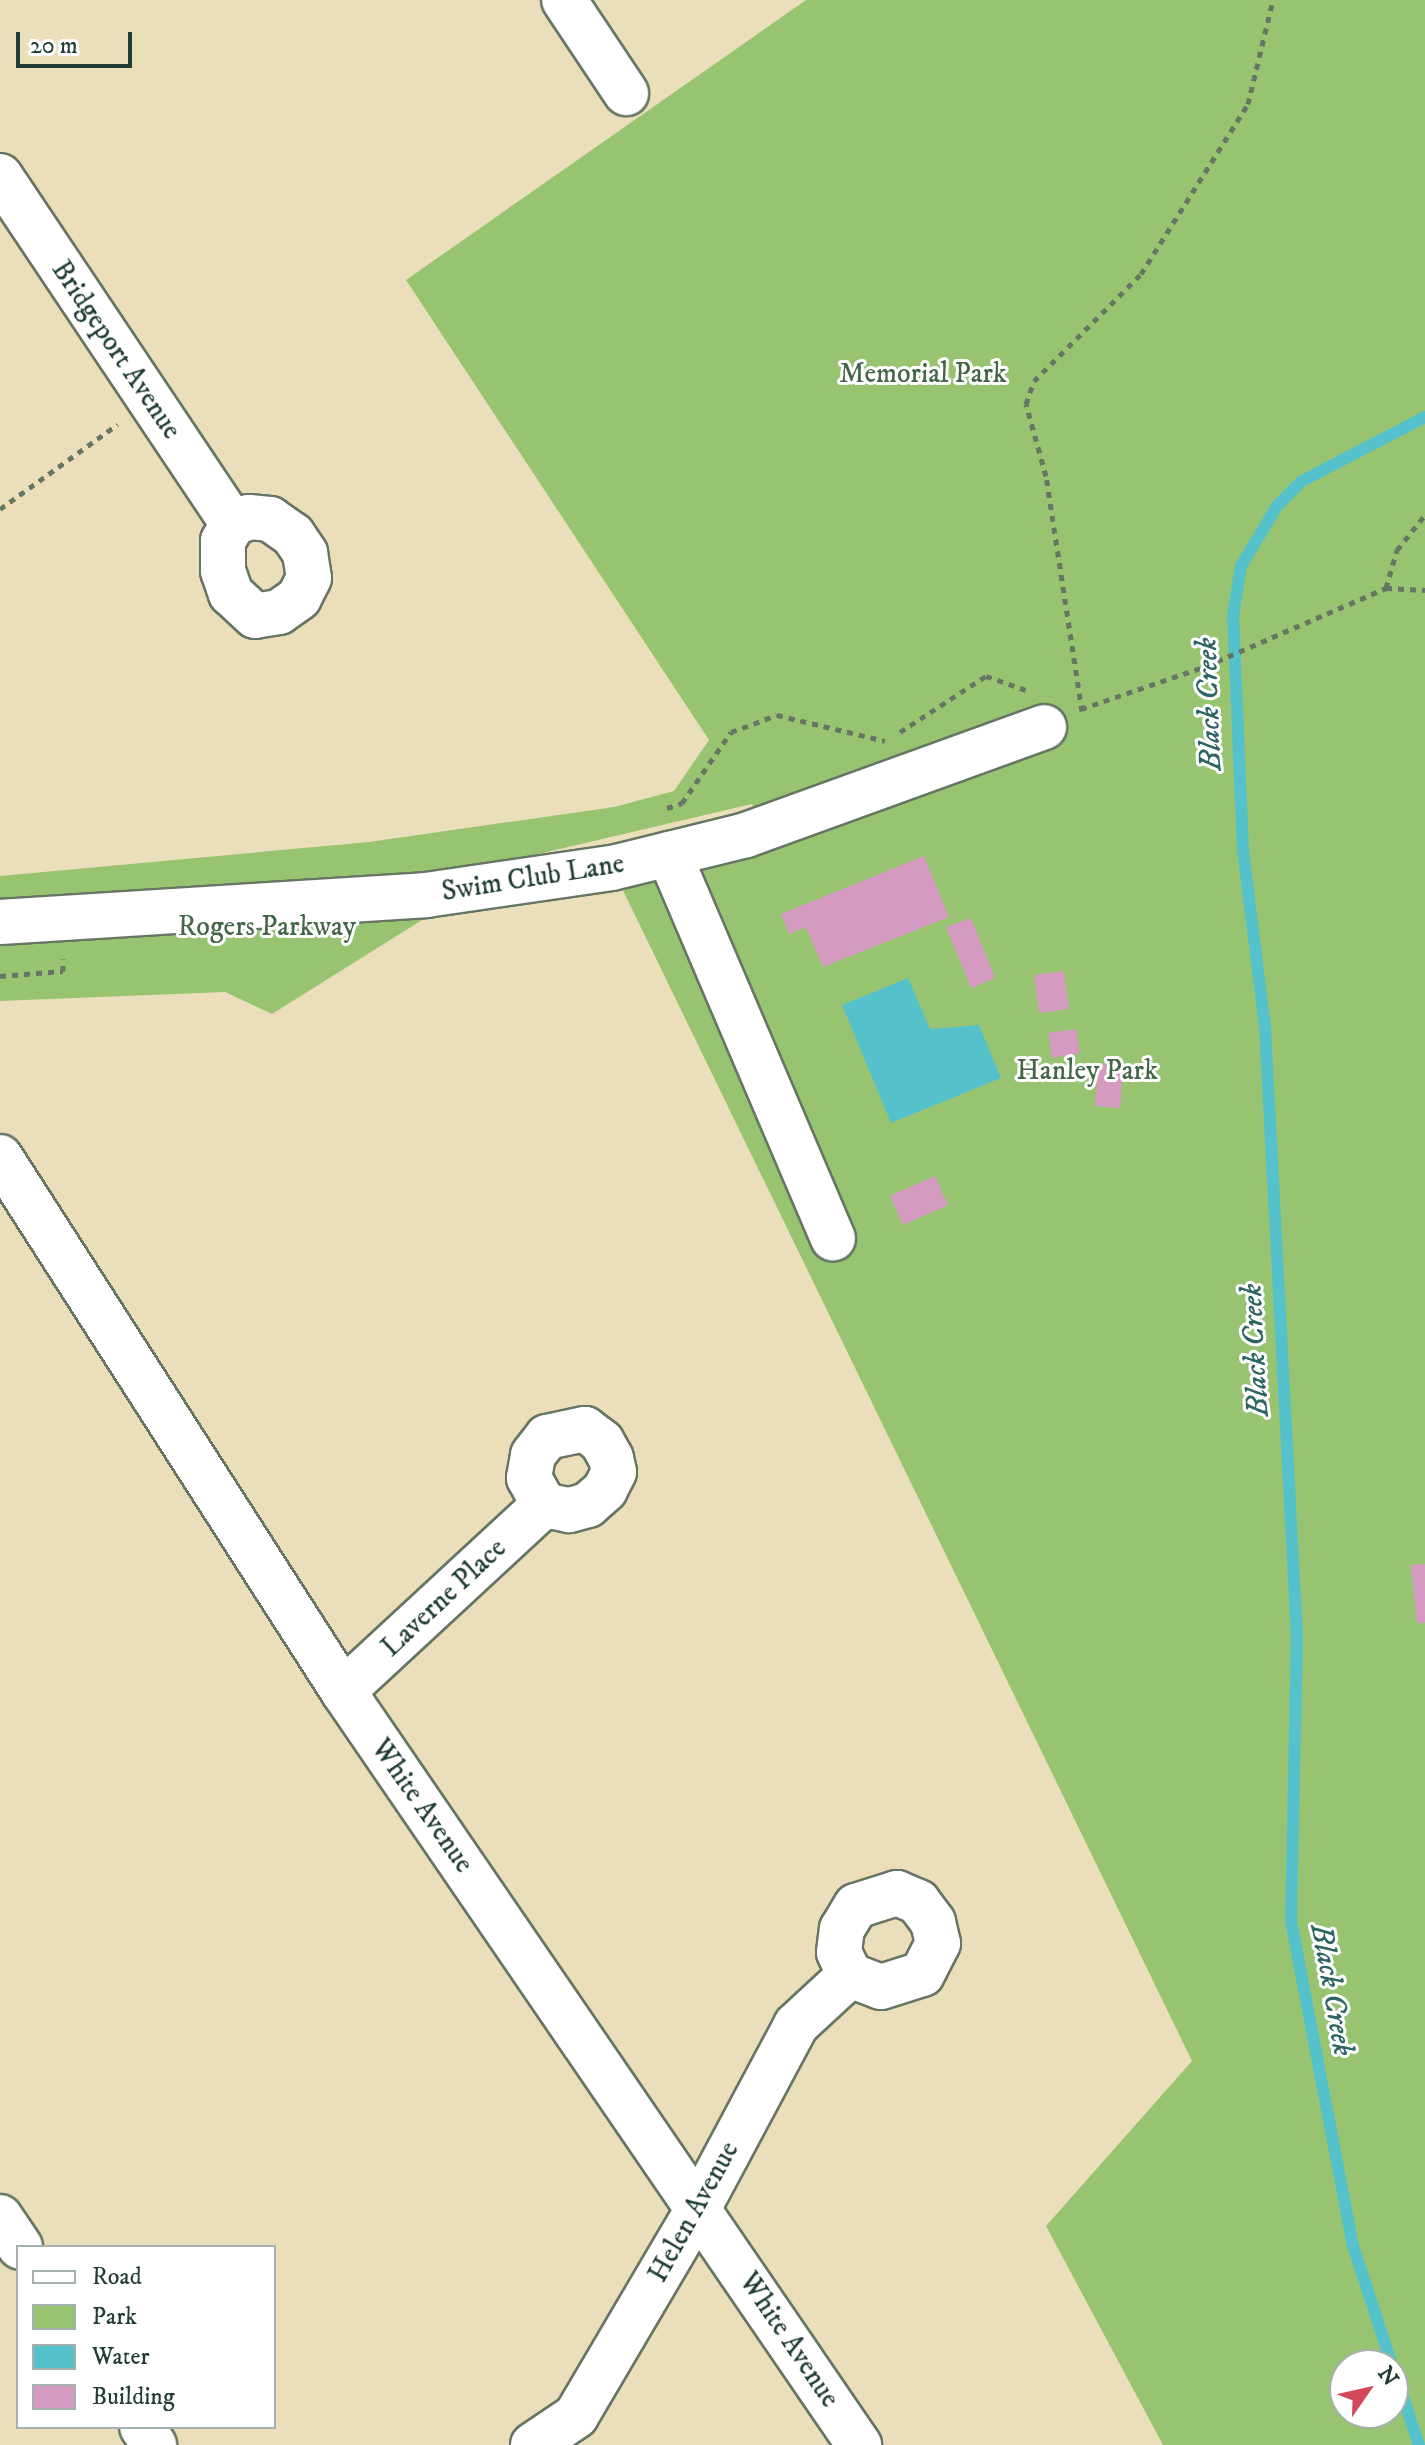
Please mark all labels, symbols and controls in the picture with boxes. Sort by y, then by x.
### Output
scale bar [20,16,136,66]
text: 20 m [30,31,78,61]
street label: Bridgeport Avenue [44,254,188,446]
park label: Memorial Park [839,357,1007,391]
water label: Black Creek [1190,637,1230,771]
street label: Swim Club Lane [439,847,627,909]
park label: Rogers Parkway [178,910,356,944]
park label: Hanley Park [1016,1054,1158,1088]
water label: Black Creek [1235,1283,1277,1417]
street label: Laverne Place [375,1532,513,1664]
street label: White Avenue [364,1733,480,1879]
water label: Black Creek [1302,1921,1360,2059]
street label: Helen Avenue [642,2136,746,2288]
legend [16,2245,276,2429]
text: Road [92,2262,142,2292]
street label: White Avenue [732,2266,846,2414]
text: Park [92,2302,137,2332]
text: Water [92,2342,149,2372]
north arrow [1329,2349,1409,2429]
text: N [1371,2361,1404,2391]
text: Building [92,2382,175,2412]

